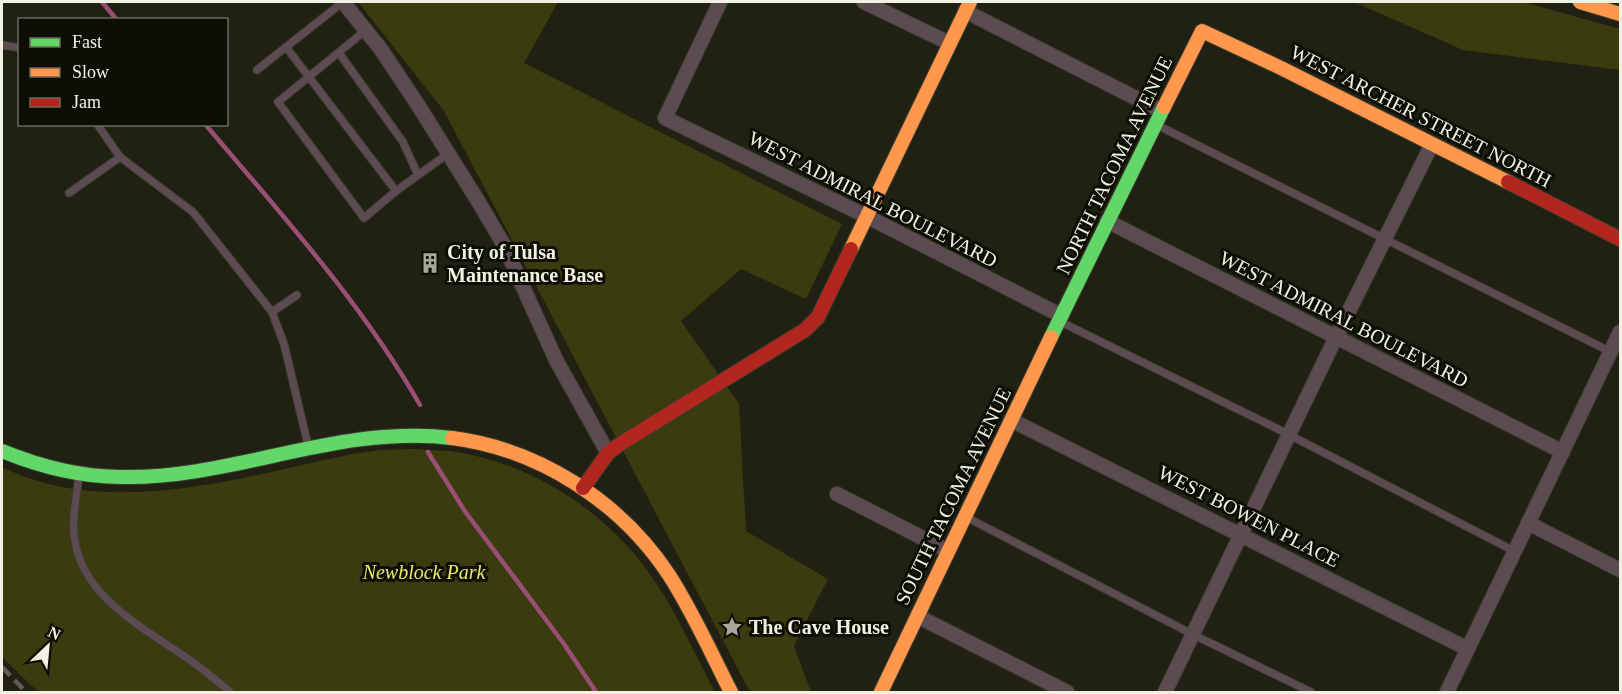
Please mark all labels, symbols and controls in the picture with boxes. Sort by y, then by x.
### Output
legend [18,18,228,126]
text: Fast [72,32,102,52]
street label: WEST ARCHER STREET NORTH [1287,40,1555,192]
street label: NORTH TACOMA AVENUE [1052,52,1176,278]
text: Slow [72,62,109,82]
text: Jam [72,92,101,112]
street label: WEST ADMIRAL BOULEVARD [745,126,1001,272]
place label: City of Tulsa Maintenance Base [447,241,603,286]
street label: WEST ADMIRAL BOULEVARD [1216,246,1472,392]
building icon: City of Tulsa Maintenance Base [418,251,442,275]
street label: SOUTH TACOMA AVENUE [891,384,1015,608]
street label: WEST BOWEN PLACE [1155,461,1343,571]
park label: Newblock Park [362,561,486,583]
place icon: The Cave House [720,615,744,639]
north arrow [18,616,78,676]
place label: The Cave House [749,616,889,638]
text: N [45,623,64,643]

